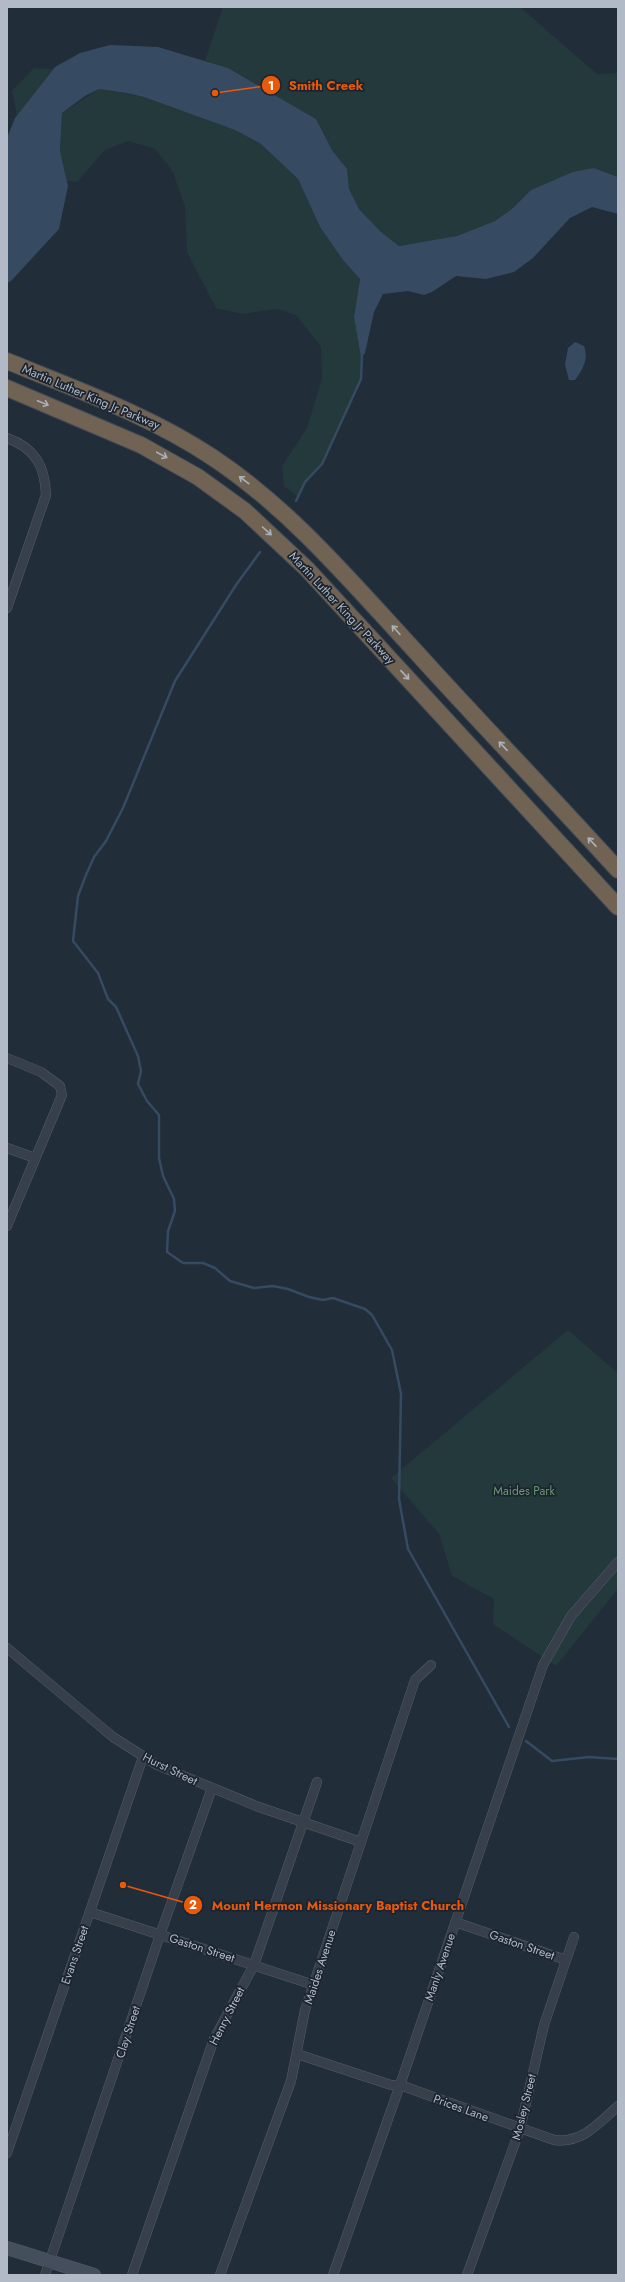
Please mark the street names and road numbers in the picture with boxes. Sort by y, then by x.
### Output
street label: Martin Luther King Jr Parkway [19,360,163,434]
street label: Martin Luther King Jr Parkway [285,548,400,669]
street label: Hurst Street [140,1748,201,1790]
street label: Evans Street [57,1923,93,1987]
street label: Gaston Street [487,1925,557,1965]
street label: Maides Avenue [299,1927,341,2007]
street label: Gaston Street [167,1929,237,1967]
street label: Manly Avenue [420,1931,460,2003]
street label: Henry Street [205,1984,249,2048]
street label: Clay Street [111,2003,145,2061]
street label: Mosley Street [507,2072,541,2142]
street label: Prices Lane [431,2090,491,2126]

